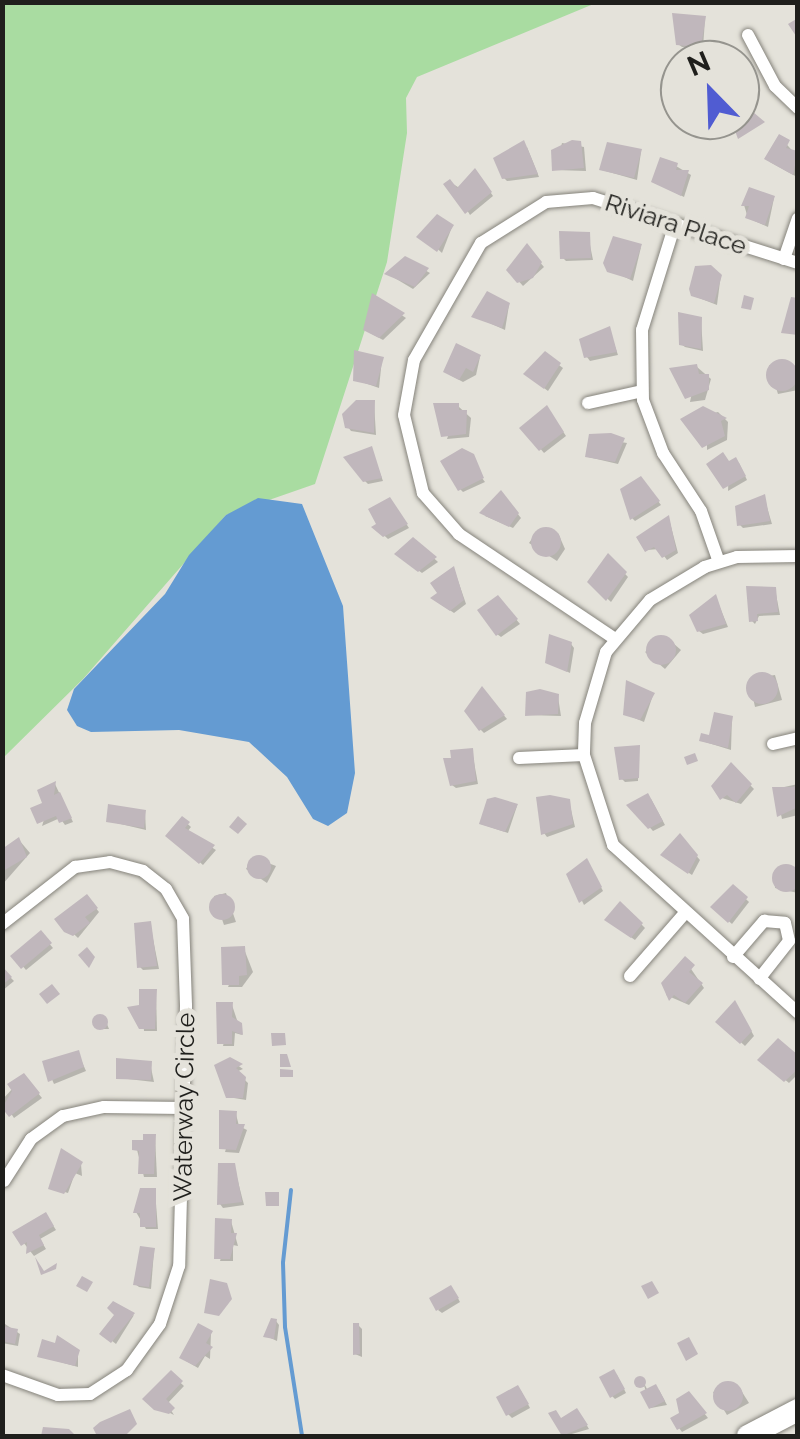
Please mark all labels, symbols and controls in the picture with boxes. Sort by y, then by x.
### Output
north arrow [660,40,760,140]
text: N [683,44,715,83]
street label: Riviara Place [601,187,751,261]
street label: Waterway Circle [167,1012,201,1202]

